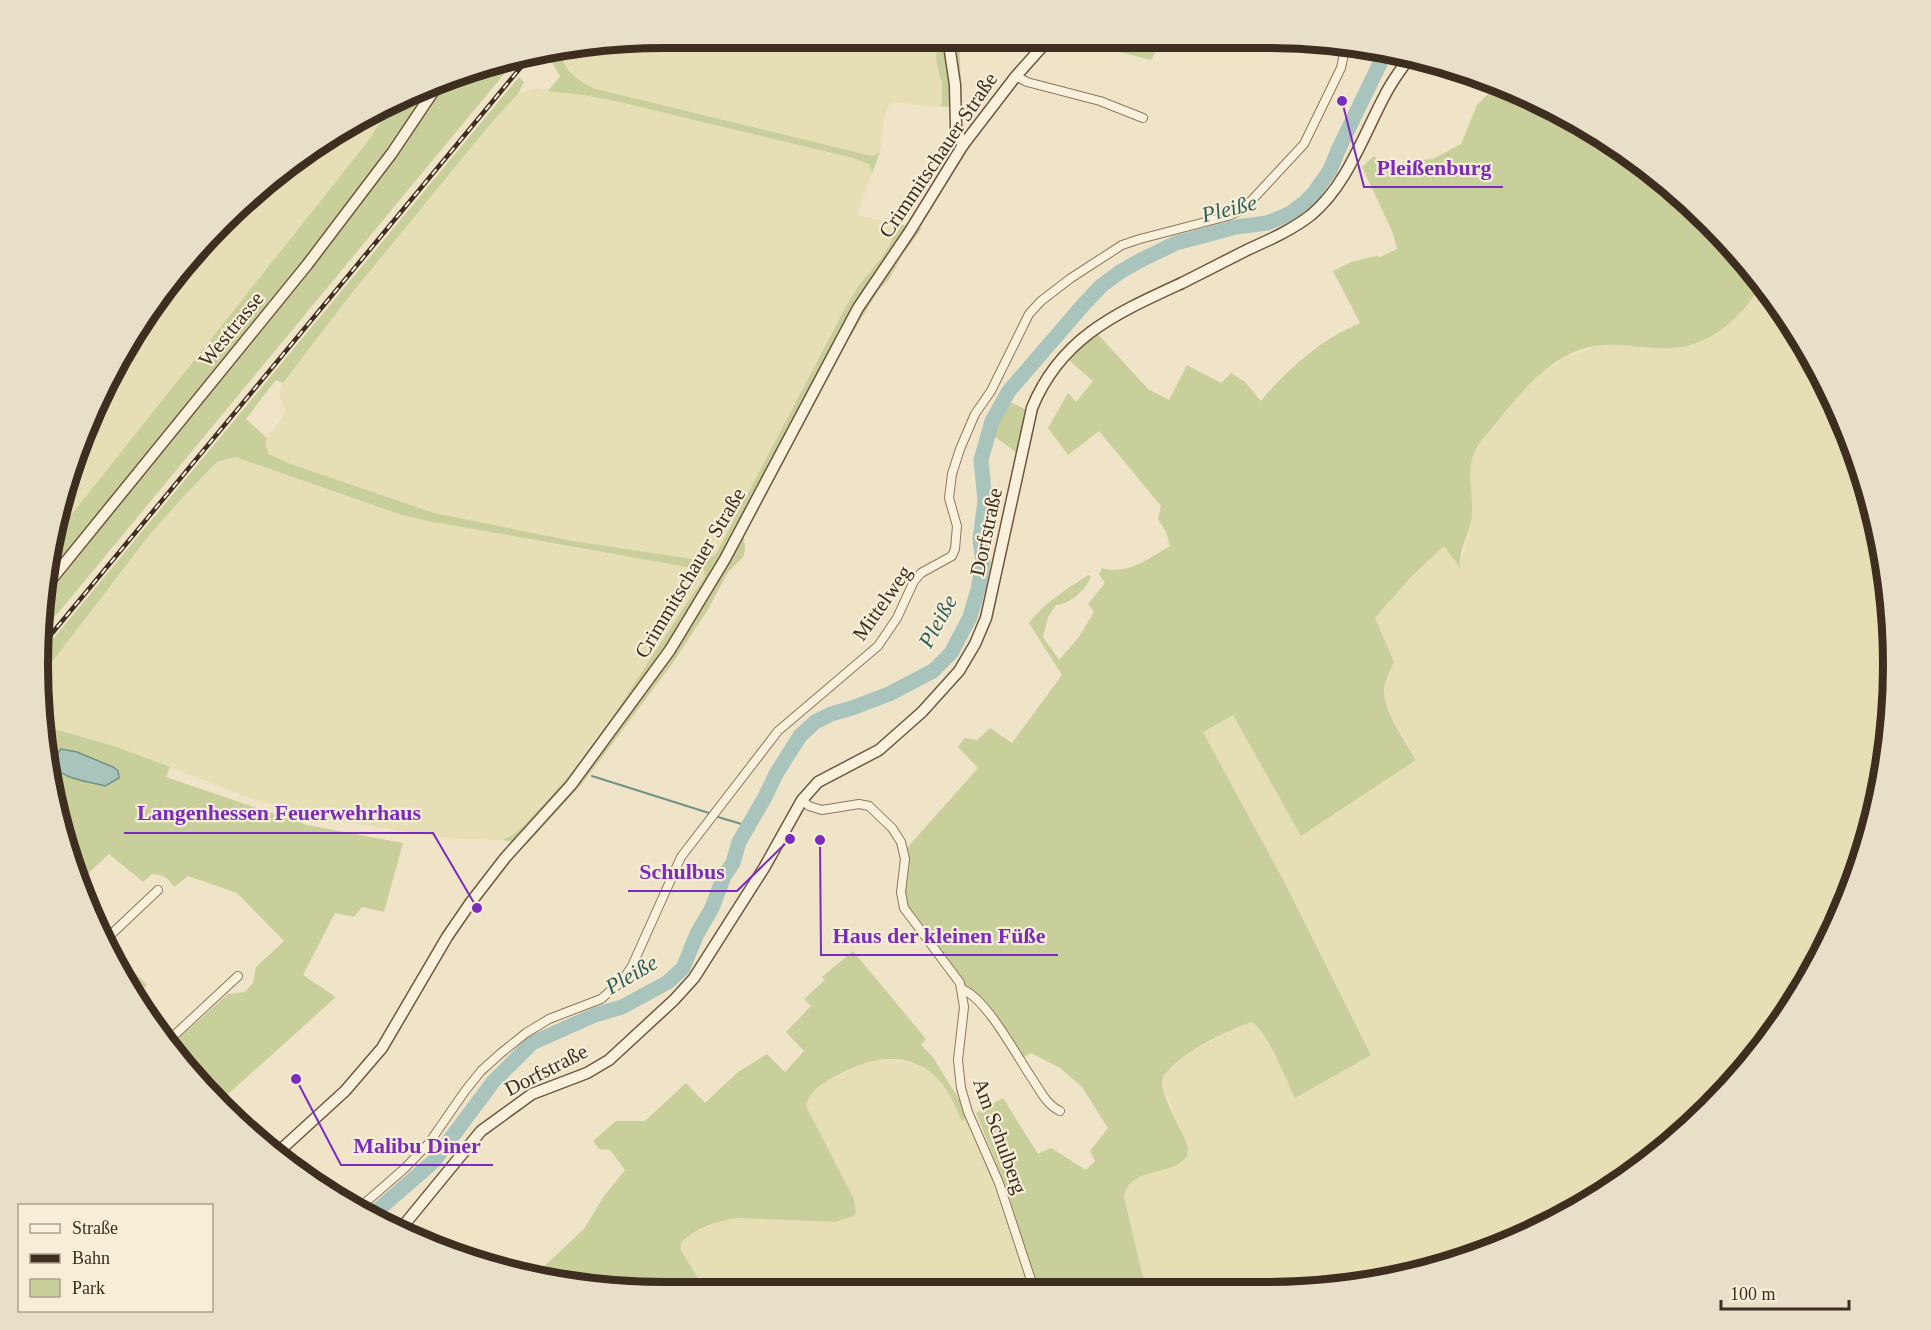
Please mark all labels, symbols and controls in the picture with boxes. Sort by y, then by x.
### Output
street label: Crimmitschauer Straße [874,68,1002,242]
callout: Pleißenburg [1364,147,1503,187]
text: Pleißenburg [1377,155,1491,180]
water label: Pleiße [1198,190,1260,228]
street label: Westtrasse [194,287,268,371]
street label: Crimmitschauer Straße [630,484,750,662]
street label: Dorfstraße [965,486,1007,578]
street label: Mittelweg [847,560,917,645]
water label: Pleiße [912,590,962,653]
callout: Langenhessen Feuerwehrhaus [124,793,433,833]
text: Langenhessen Feuerwehrhaus [137,800,422,825]
callout: Schulbus [628,851,737,891]
text: Schulbus [639,859,725,884]
callout: Haus der kleinen Füße [821,915,1058,955]
text: Haus der kleinen Füße [833,923,1046,948]
water label: Pleiße [600,949,662,1000]
street label: Dorfstraße [501,1039,591,1101]
street label: Am Schulberg [968,1075,1032,1198]
callout: Malibu Diner [341,1125,493,1165]
text: Malibu Diner [353,1133,481,1158]
legend [18,1204,213,1312]
text: Straße [72,1218,118,1238]
text: Bahn [72,1248,110,1268]
scale bar [1721,1273,1848,1311]
text: Park [72,1278,105,1298]
text: 100 m [1730,1284,1776,1304]

